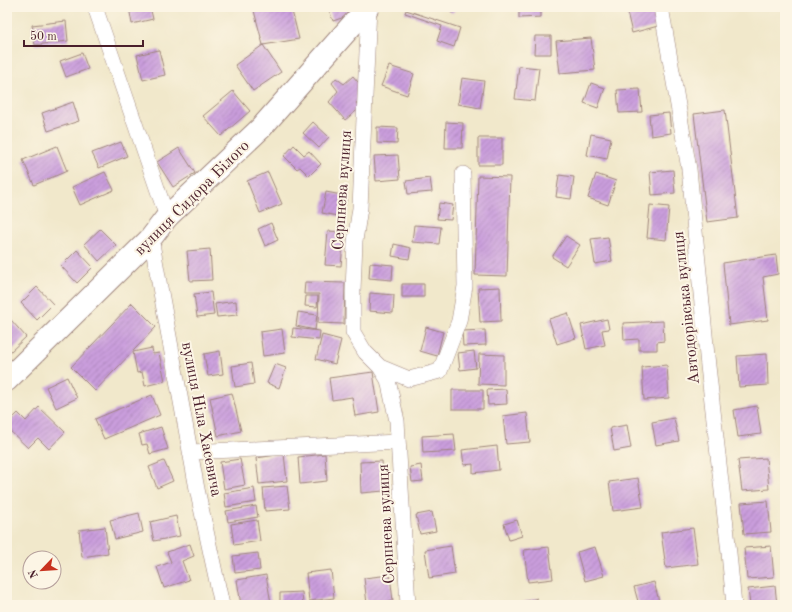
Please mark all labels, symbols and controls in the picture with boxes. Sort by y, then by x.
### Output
scale bar [24,22,143,48]
text: 50 m [30,30,57,43]
street label: Серпнева вулиця [331,130,355,251]
street label: вулиця Сидора Білого [132,138,253,259]
street label: Автодорівська вулиця [671,230,703,385]
street label: вулиця Ніла Хасевича [178,341,224,498]
street label: Серпнева вулиця [376,463,398,584]
north arrow [22,550,62,590]
text: N [27,567,41,580]

